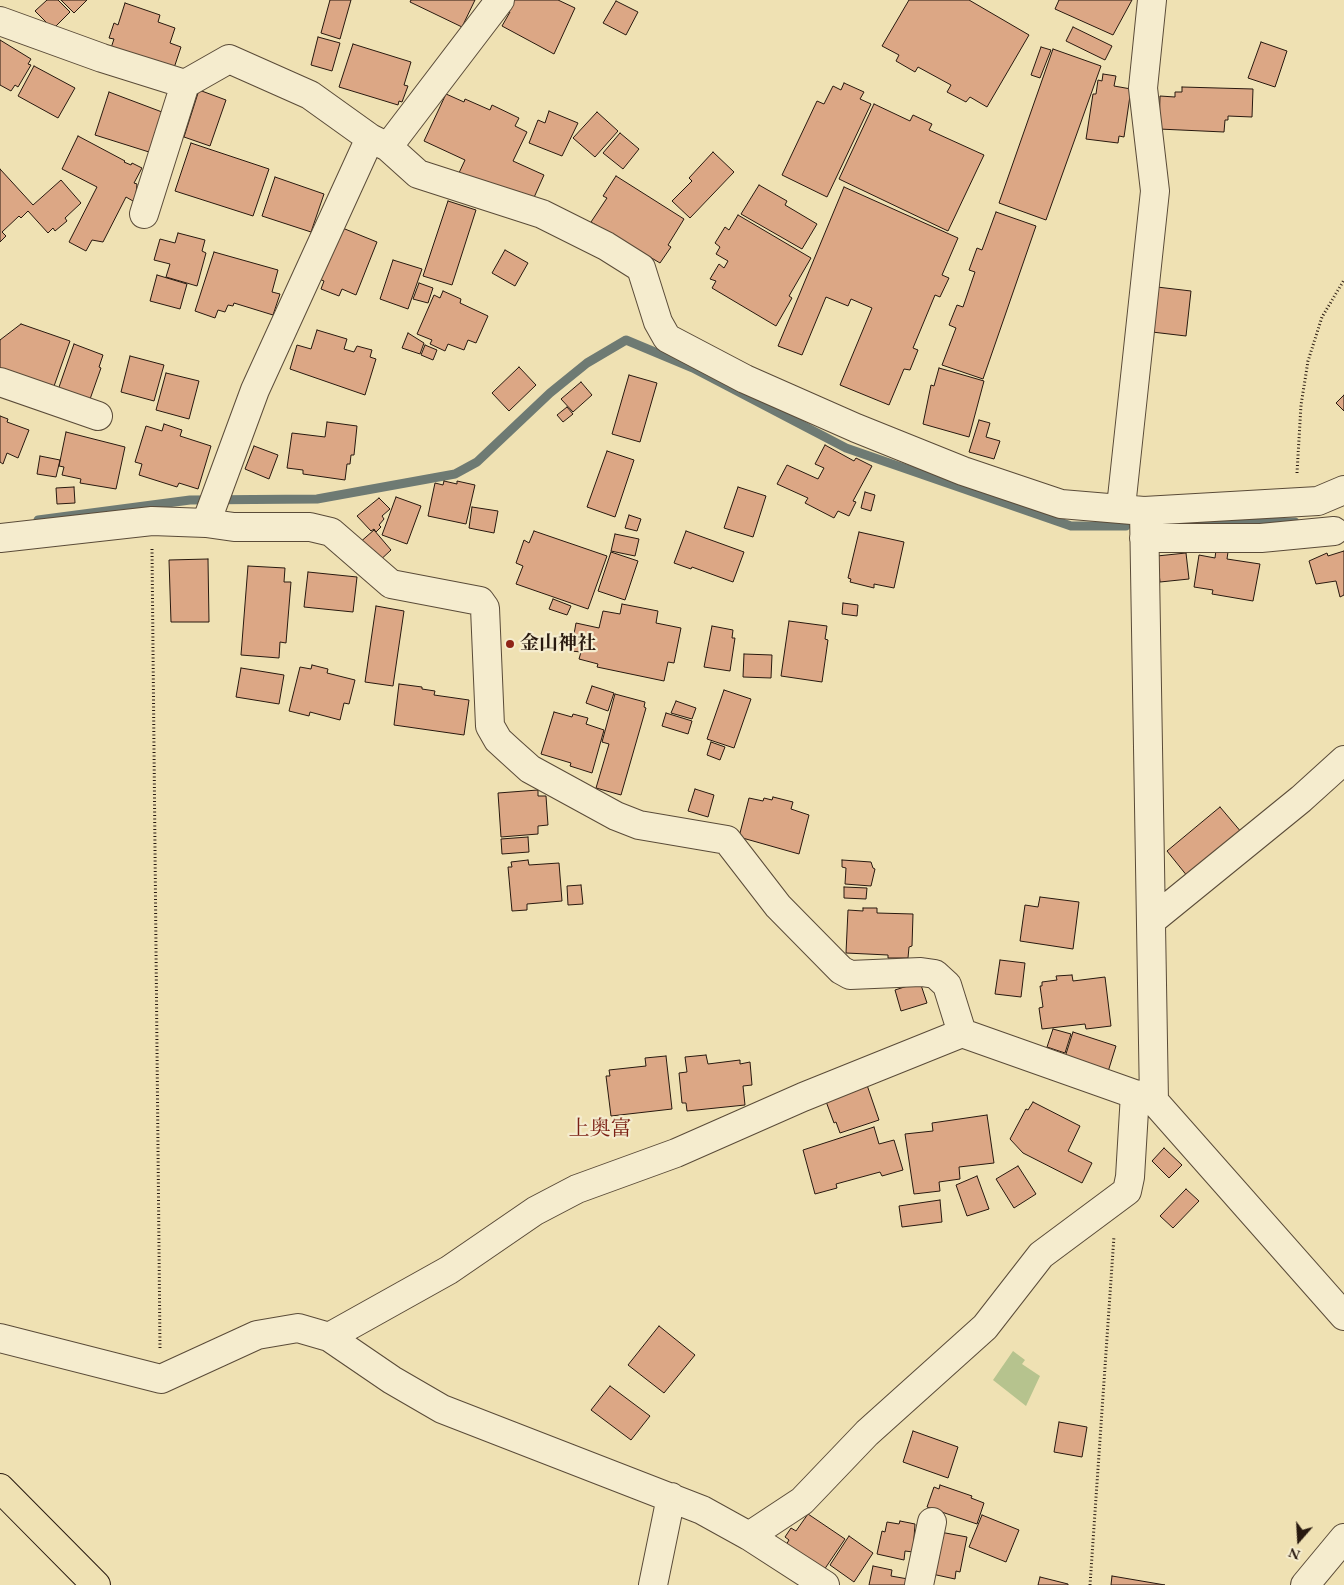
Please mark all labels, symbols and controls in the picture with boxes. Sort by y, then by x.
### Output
place label: 金山神社 [520,633,596,655]
marker: 金山神社 [504,638,516,650]
district label: 上奥富 [569,1116,631,1142]
north arrow [1274,1515,1324,1565]
text: N [1286,1544,1302,1565]

